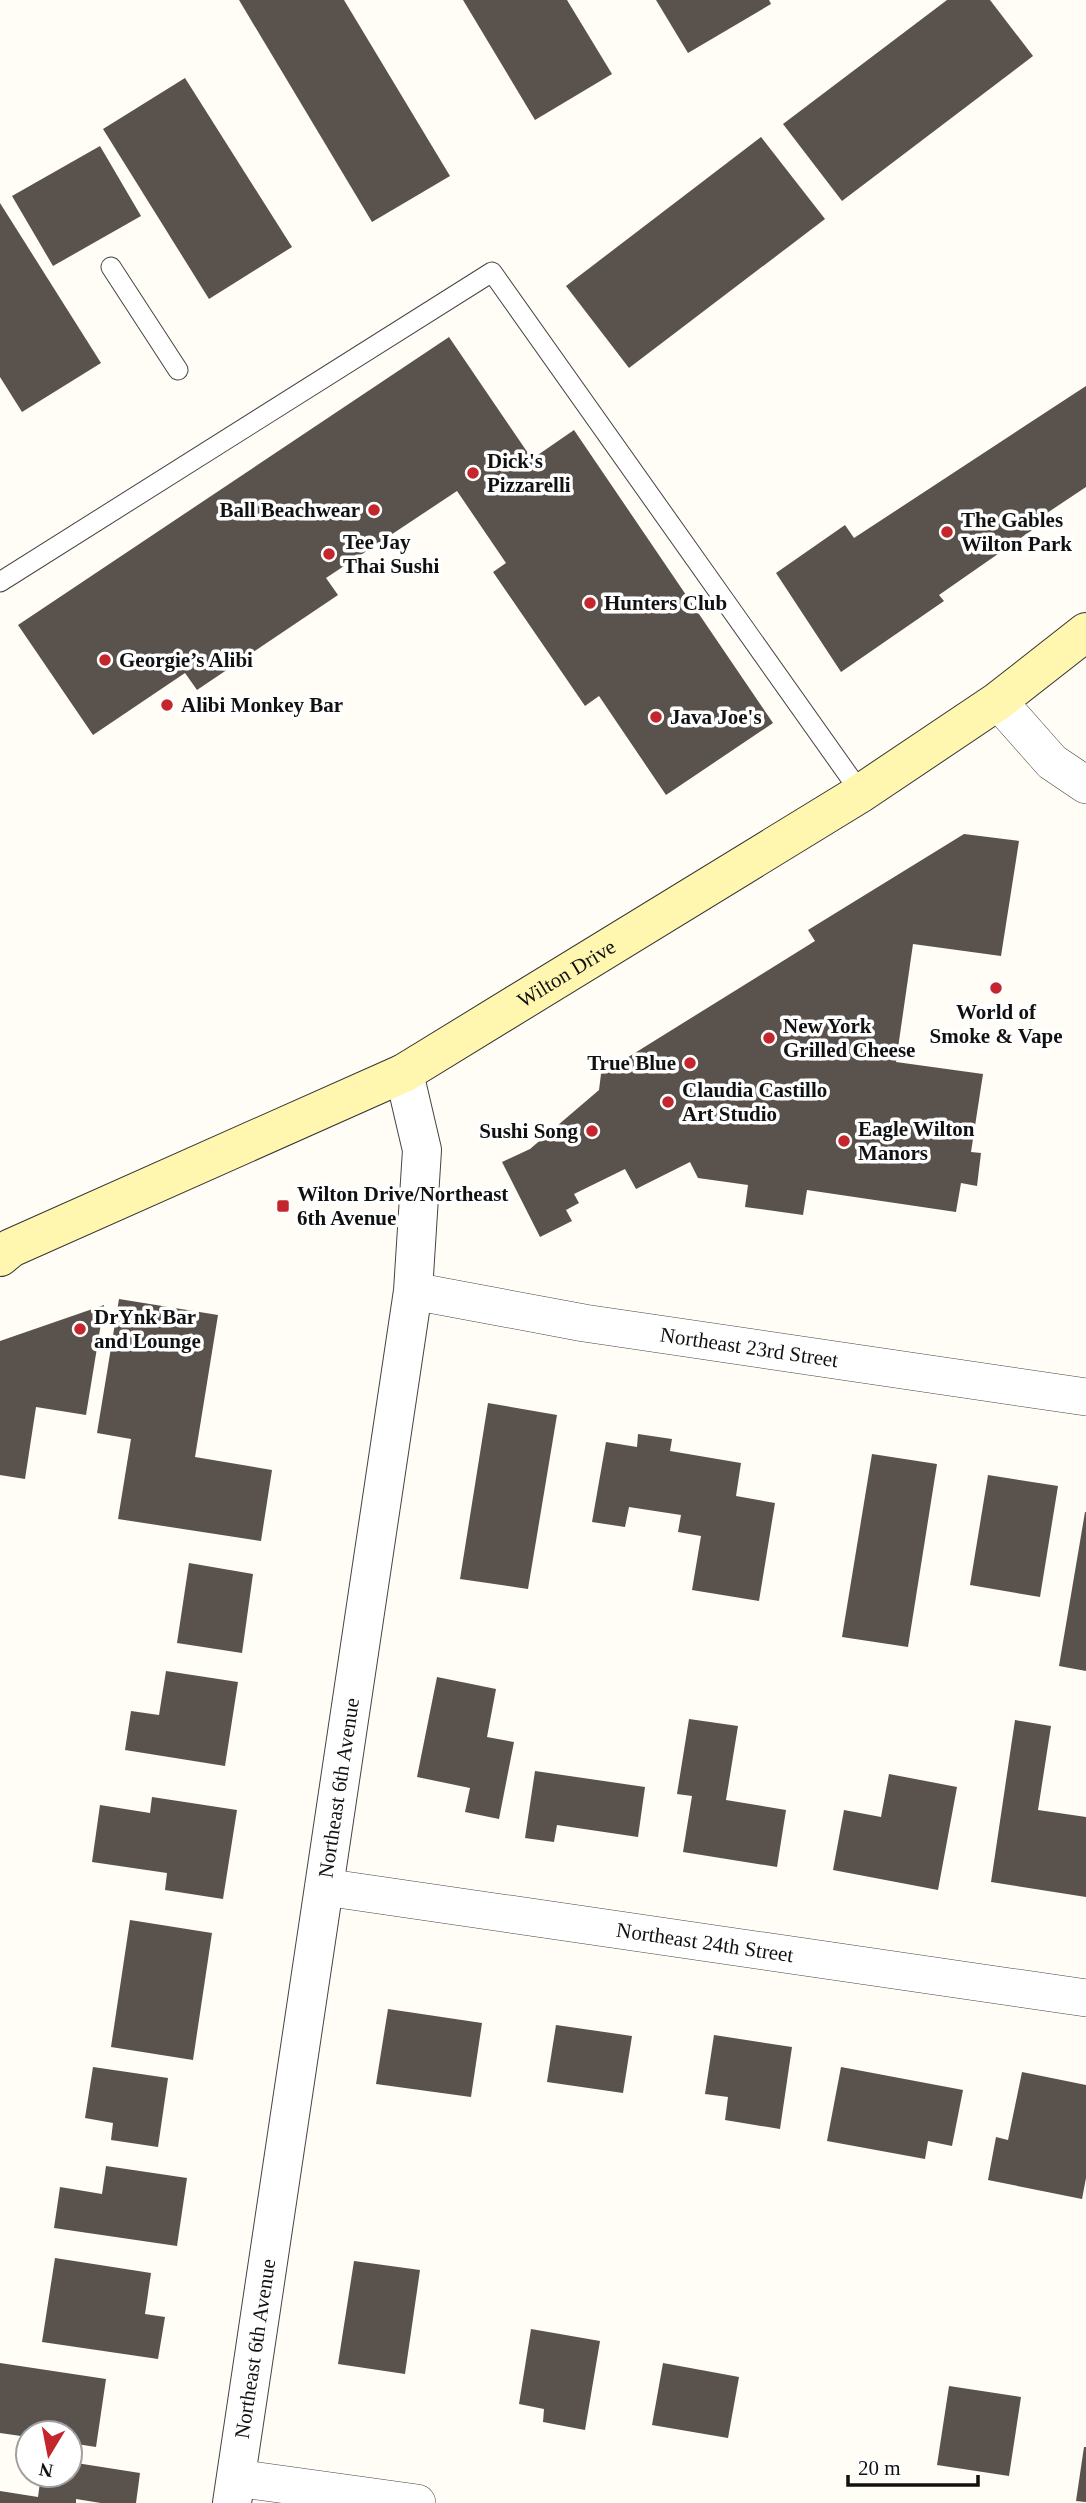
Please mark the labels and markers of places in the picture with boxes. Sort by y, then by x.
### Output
place label: Dick's Pizzarelli [487,449,571,497]
marker: Dick's Pizzarelli [465,465,481,481]
place label: Ball Beachwear [219,498,360,522]
marker: Ball Beachwear [366,502,382,518]
place label: The Gables Wilton Park [961,508,1072,556]
marker: The Gables Wilton Park [939,524,955,540]
place label: Tee Jay Thai Sushi [343,530,439,578]
marker: Tee Jay Thai Sushi [321,546,337,562]
place label: Hunters Club [604,591,727,615]
marker: Hunters Club [582,595,598,611]
place label: Georgie’s Alibi [119,648,253,672]
marker: Georgie’s Alibi [97,652,113,668]
place label: Alibi Monkey Bar [181,693,343,717]
marker: Alibi Monkey Bar [159,697,175,713]
place label: Java Joe's [670,705,762,729]
marker: Java Joe's [648,709,664,725]
marker: World of Smoke & Vape [988,980,1004,996]
place label: World of Smoke & Vape [929,1000,1063,1048]
place label: New York Grilled Cheese [783,1014,915,1062]
marker: New York Grilled Cheese [761,1030,777,1046]
place label: True Blue [587,1051,676,1075]
marker: True Blue [682,1055,698,1071]
place label: Claudia Castillo Art Studio [682,1078,827,1126]
marker: Claudia Castillo Art Studio [660,1094,676,1110]
place label: Eagle Wilton Manors [858,1117,975,1165]
place label: Sushi Song [479,1119,578,1143]
marker: Sushi Song [584,1123,600,1139]
marker: Eagle Wilton Manors [836,1133,852,1149]
place label: Wilton Drive/Northeast 6th Avenue [297,1182,508,1230]
marker: Wilton Drive/Northeast 6th Avenue [275,1198,291,1214]
place label: DrYnk Bar and Lounge [94,1305,201,1353]
marker: DrYnk Bar and Lounge [72,1321,88,1337]

